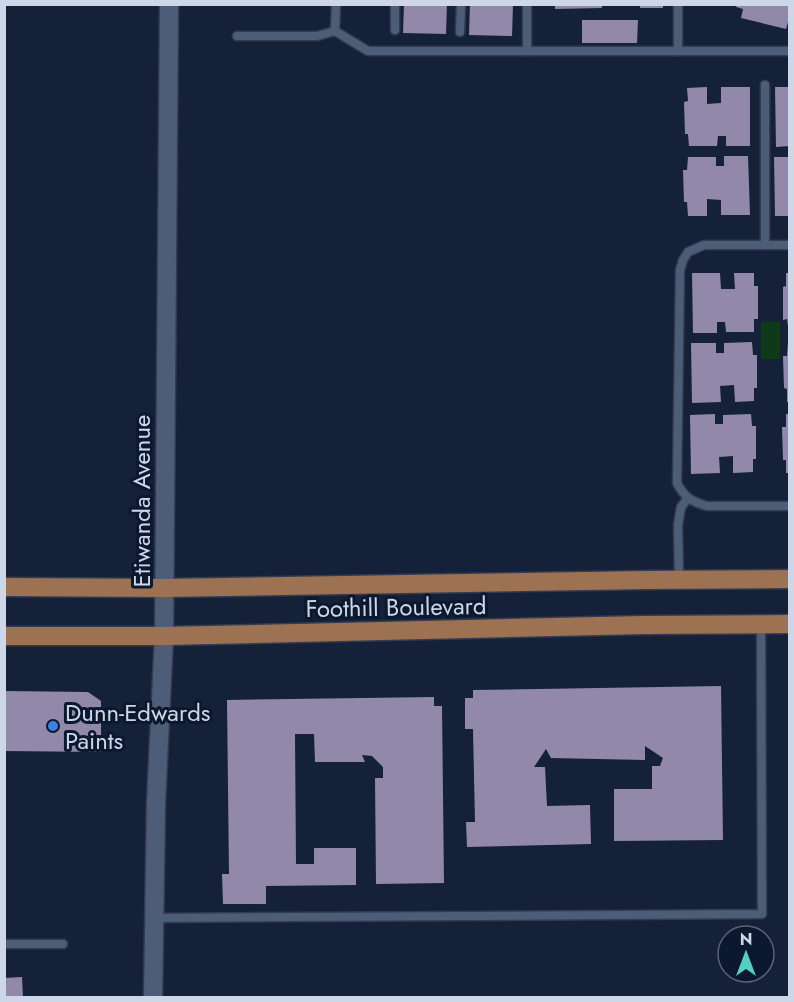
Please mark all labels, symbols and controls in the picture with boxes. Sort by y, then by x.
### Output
street label: Etiwanda Avenue [124,415,159,587]
street label: Foothill Boulevard [305,588,487,626]
place label: Dunn-Edwards Paints [65,695,211,758]
marker: Dunn-Edwards Paints [46,719,60,733]
north arrow [716,924,776,984]
text: N [740,928,752,951]

